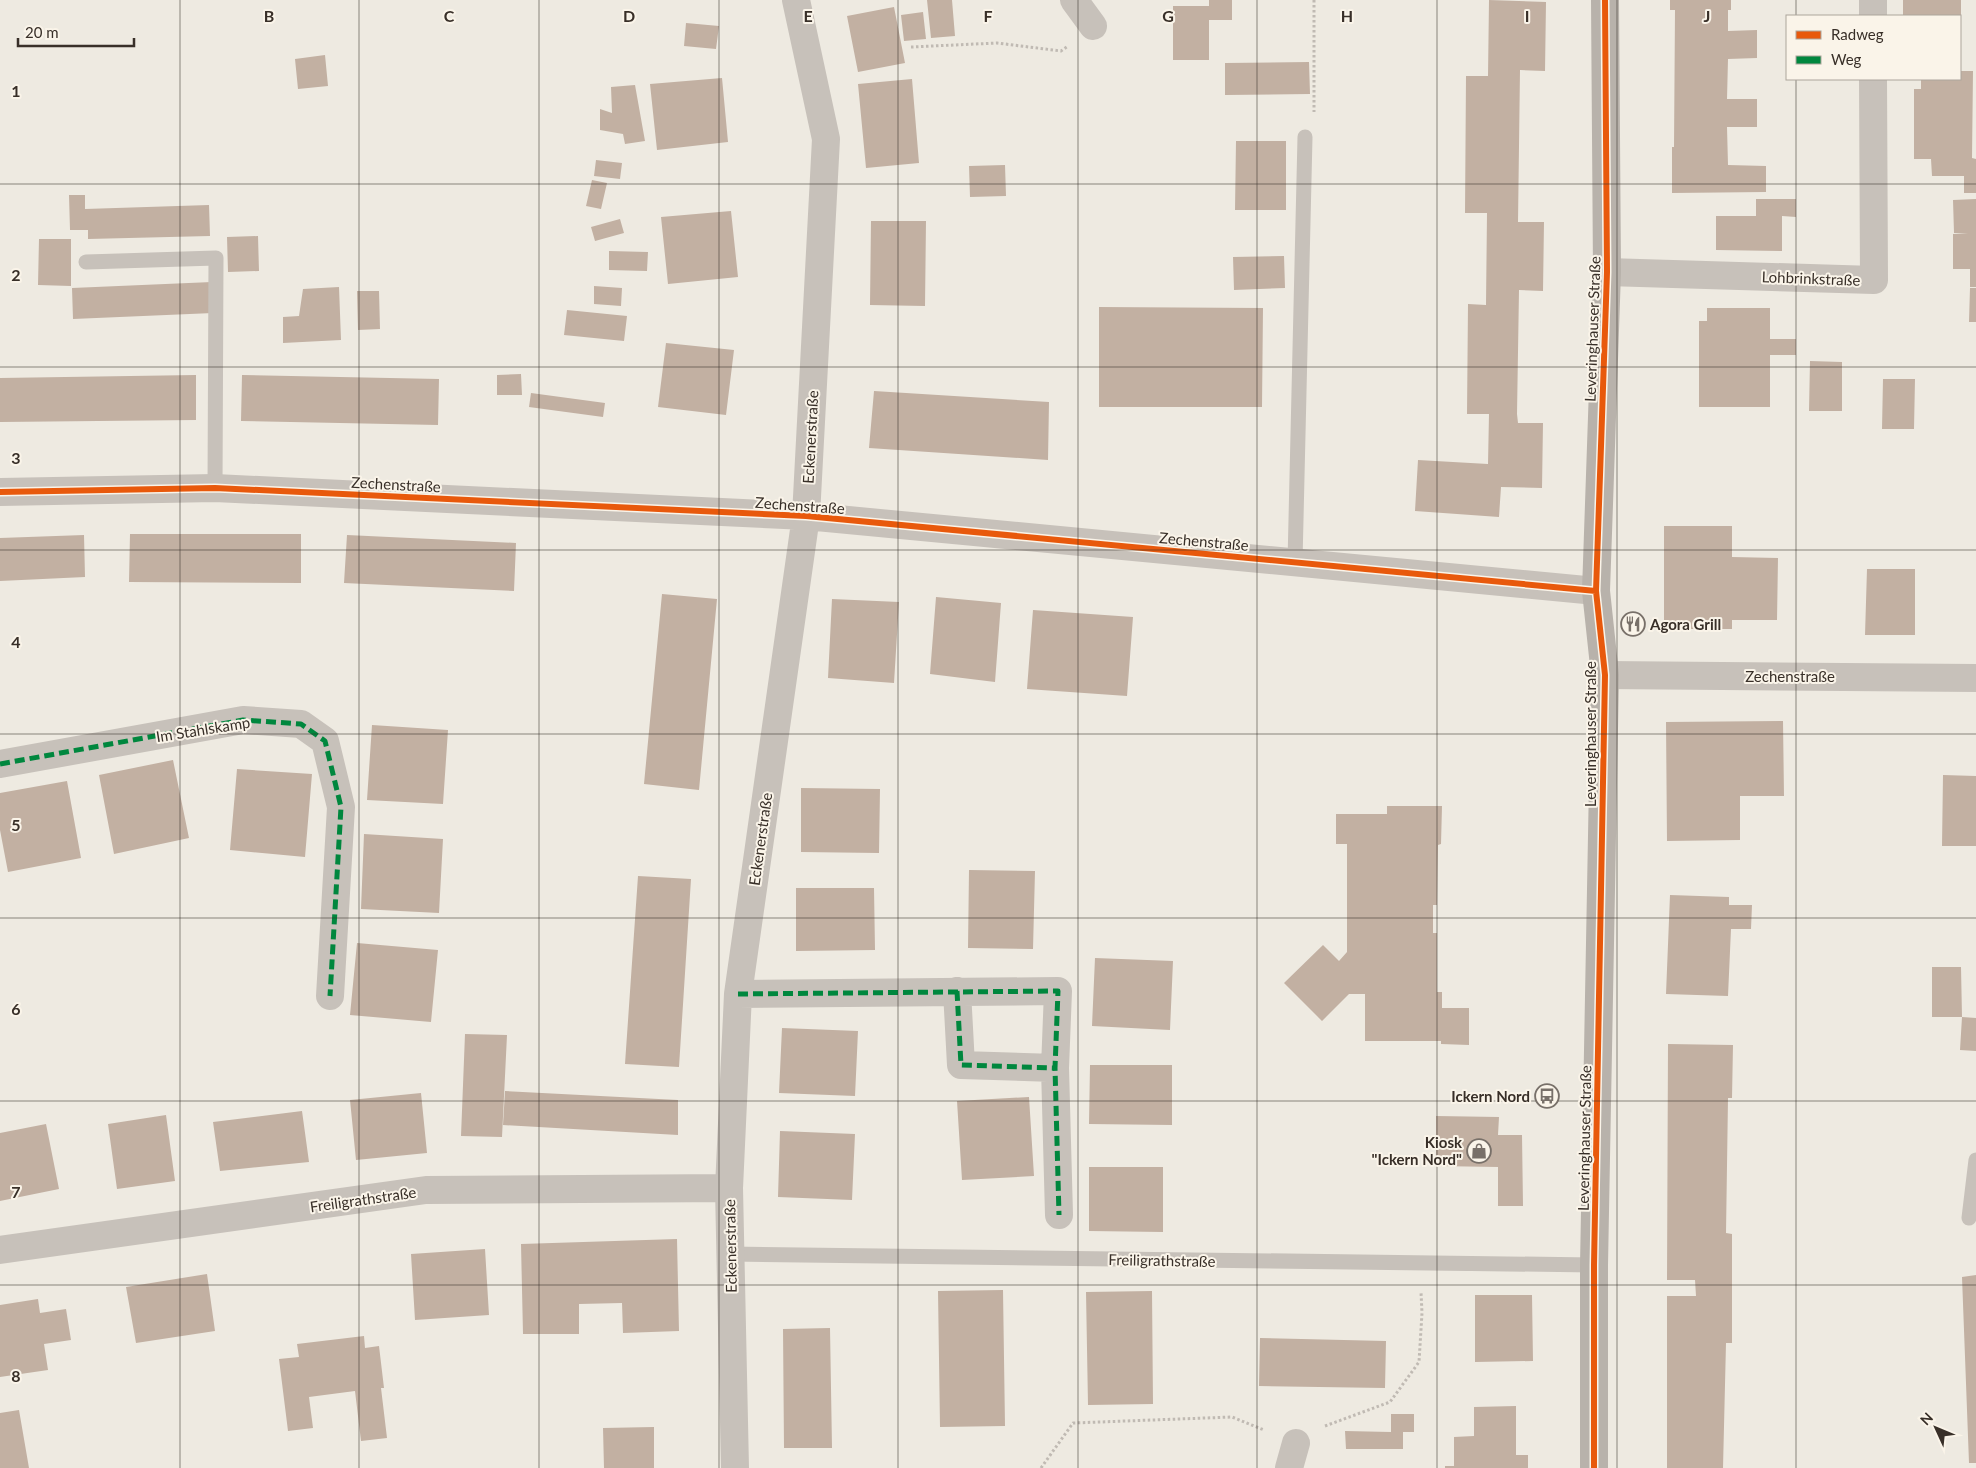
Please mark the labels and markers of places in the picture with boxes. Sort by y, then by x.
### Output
restaurant icon: Agora Grill [1620,611,1646,637]
place label: Agora Grill [1649,615,1721,633]
bus stop icon: Ickern Nord [1534,1083,1560,1109]
place label: Ickern Nord [1451,1087,1530,1105]
place label: Kiosk "Ickern Nord" [1372,1133,1463,1168]
shop icon: Kiosk "Ickern Nord" [1466,1138,1492,1164]

